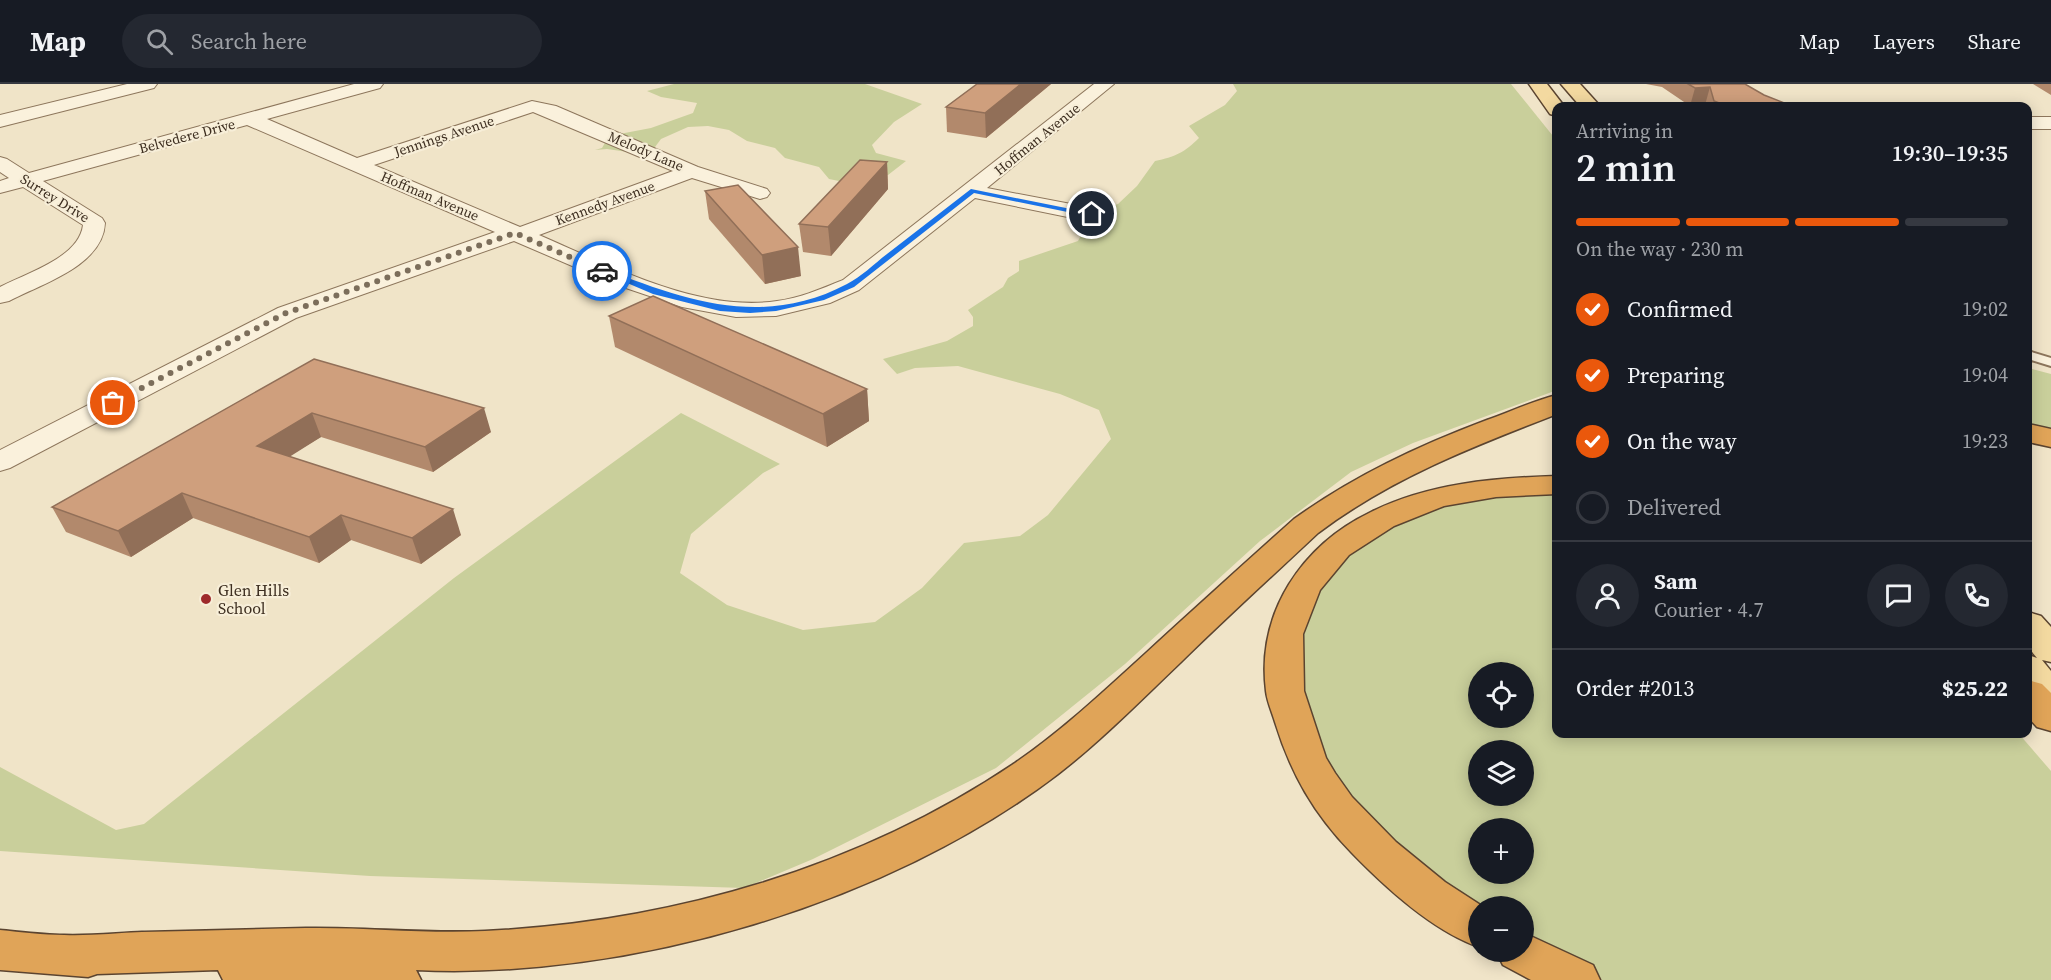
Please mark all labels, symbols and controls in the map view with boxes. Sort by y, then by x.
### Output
search box [122,14,542,68]
text: Map [30,22,86,60]
icon: search [143,25,176,58]
text: Search here [191,26,307,56]
text: Map [1799,27,1840,56]
text: Layers [1873,27,1935,56]
text: Share [1968,27,2021,56]
street label: Hoffman Avenue [990,98,1084,180]
street label: Jennings Avenue [390,110,497,162]
street label: Belvedere Drive [137,114,237,158]
text: Arriving in [1576,117,1673,145]
street label: Melody Lane [605,126,687,176]
text: 19:30–19:35 [1892,138,2008,168]
text: 2 min [1576,141,1676,194]
street label: Hoffman Avenue [378,166,482,226]
street label: Surrey Drive [17,169,93,227]
street label: Kennedy Avenue [552,176,658,230]
pin [1066,188,1117,239]
icon: home [1075,197,1108,230]
text: On the way · 230 m [1576,235,1743,263]
courier [572,241,632,301]
icon: car [586,255,619,288]
icon: check [1576,293,1609,326]
text: Confirmed [1627,294,1732,324]
text: 19:02 [1962,295,2008,323]
icon: check [1576,359,1609,392]
text: Preparing [1627,360,1724,390]
text: 19:04 [1962,361,2008,389]
pin [87,377,138,428]
icon: bag [96,386,129,419]
icon: check [1576,425,1609,458]
text: On the way [1627,426,1736,456]
text: 19:23 [1962,427,2008,455]
text: Delivered [1627,492,1721,522]
button: person [1576,564,1639,627]
button: chat [1867,564,1930,627]
button: phone [1945,564,2008,627]
text: Sam [1654,566,1698,596]
place label: Glen Hills School [218,579,289,619]
marker: Glen Hills School [199,592,213,606]
text: Courier · 4.7 [1654,596,1763,624]
map controls [1468,662,1534,962]
button: locate [1468,662,1534,728]
text: Order #2013 [1576,673,1694,703]
text: $25.22 [1942,673,2008,703]
button: layers [1468,740,1534,806]
button: + [1468,818,1534,884]
button: − [1468,896,1534,962]

